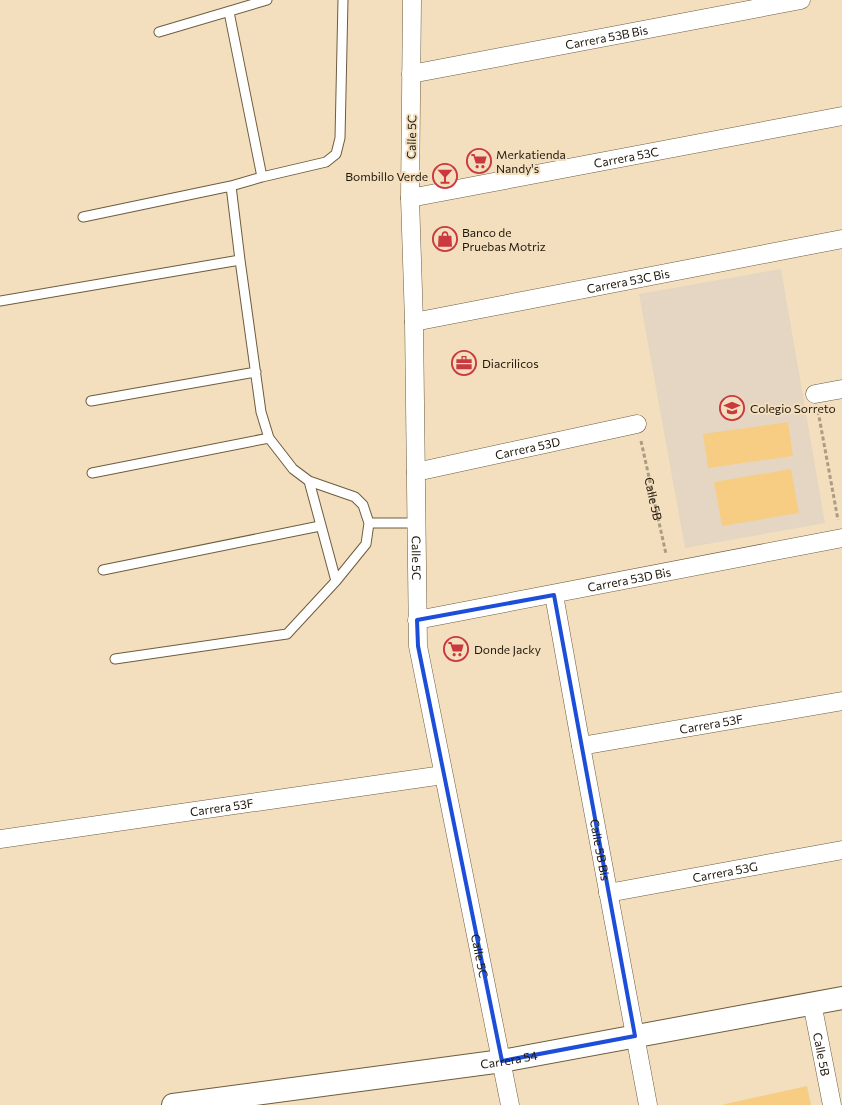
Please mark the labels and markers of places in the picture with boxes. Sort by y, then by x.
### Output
place label: Merkatienda Nandy's [496,147,566,175]
supermarket icon: Merkatienda Nandy's [466,148,492,174]
bar icon: Bombillo Verde [432,163,458,189]
place label: Bombillo Verde [345,169,428,183]
place label: Banco de Pruebas Motriz [462,225,546,253]
shop icon: Banco de Pruebas Motriz [432,226,458,252]
office icon: Diacrilicos [451,350,477,376]
place label: Diacrilicos [482,356,539,370]
school or university icon: Colegio Sorreto [719,395,745,421]
place label: Colegio Sorreto [750,401,836,415]
supermarket icon: Donde Jacky [443,636,469,662]
place label: Donde Jacky [474,642,541,657]

